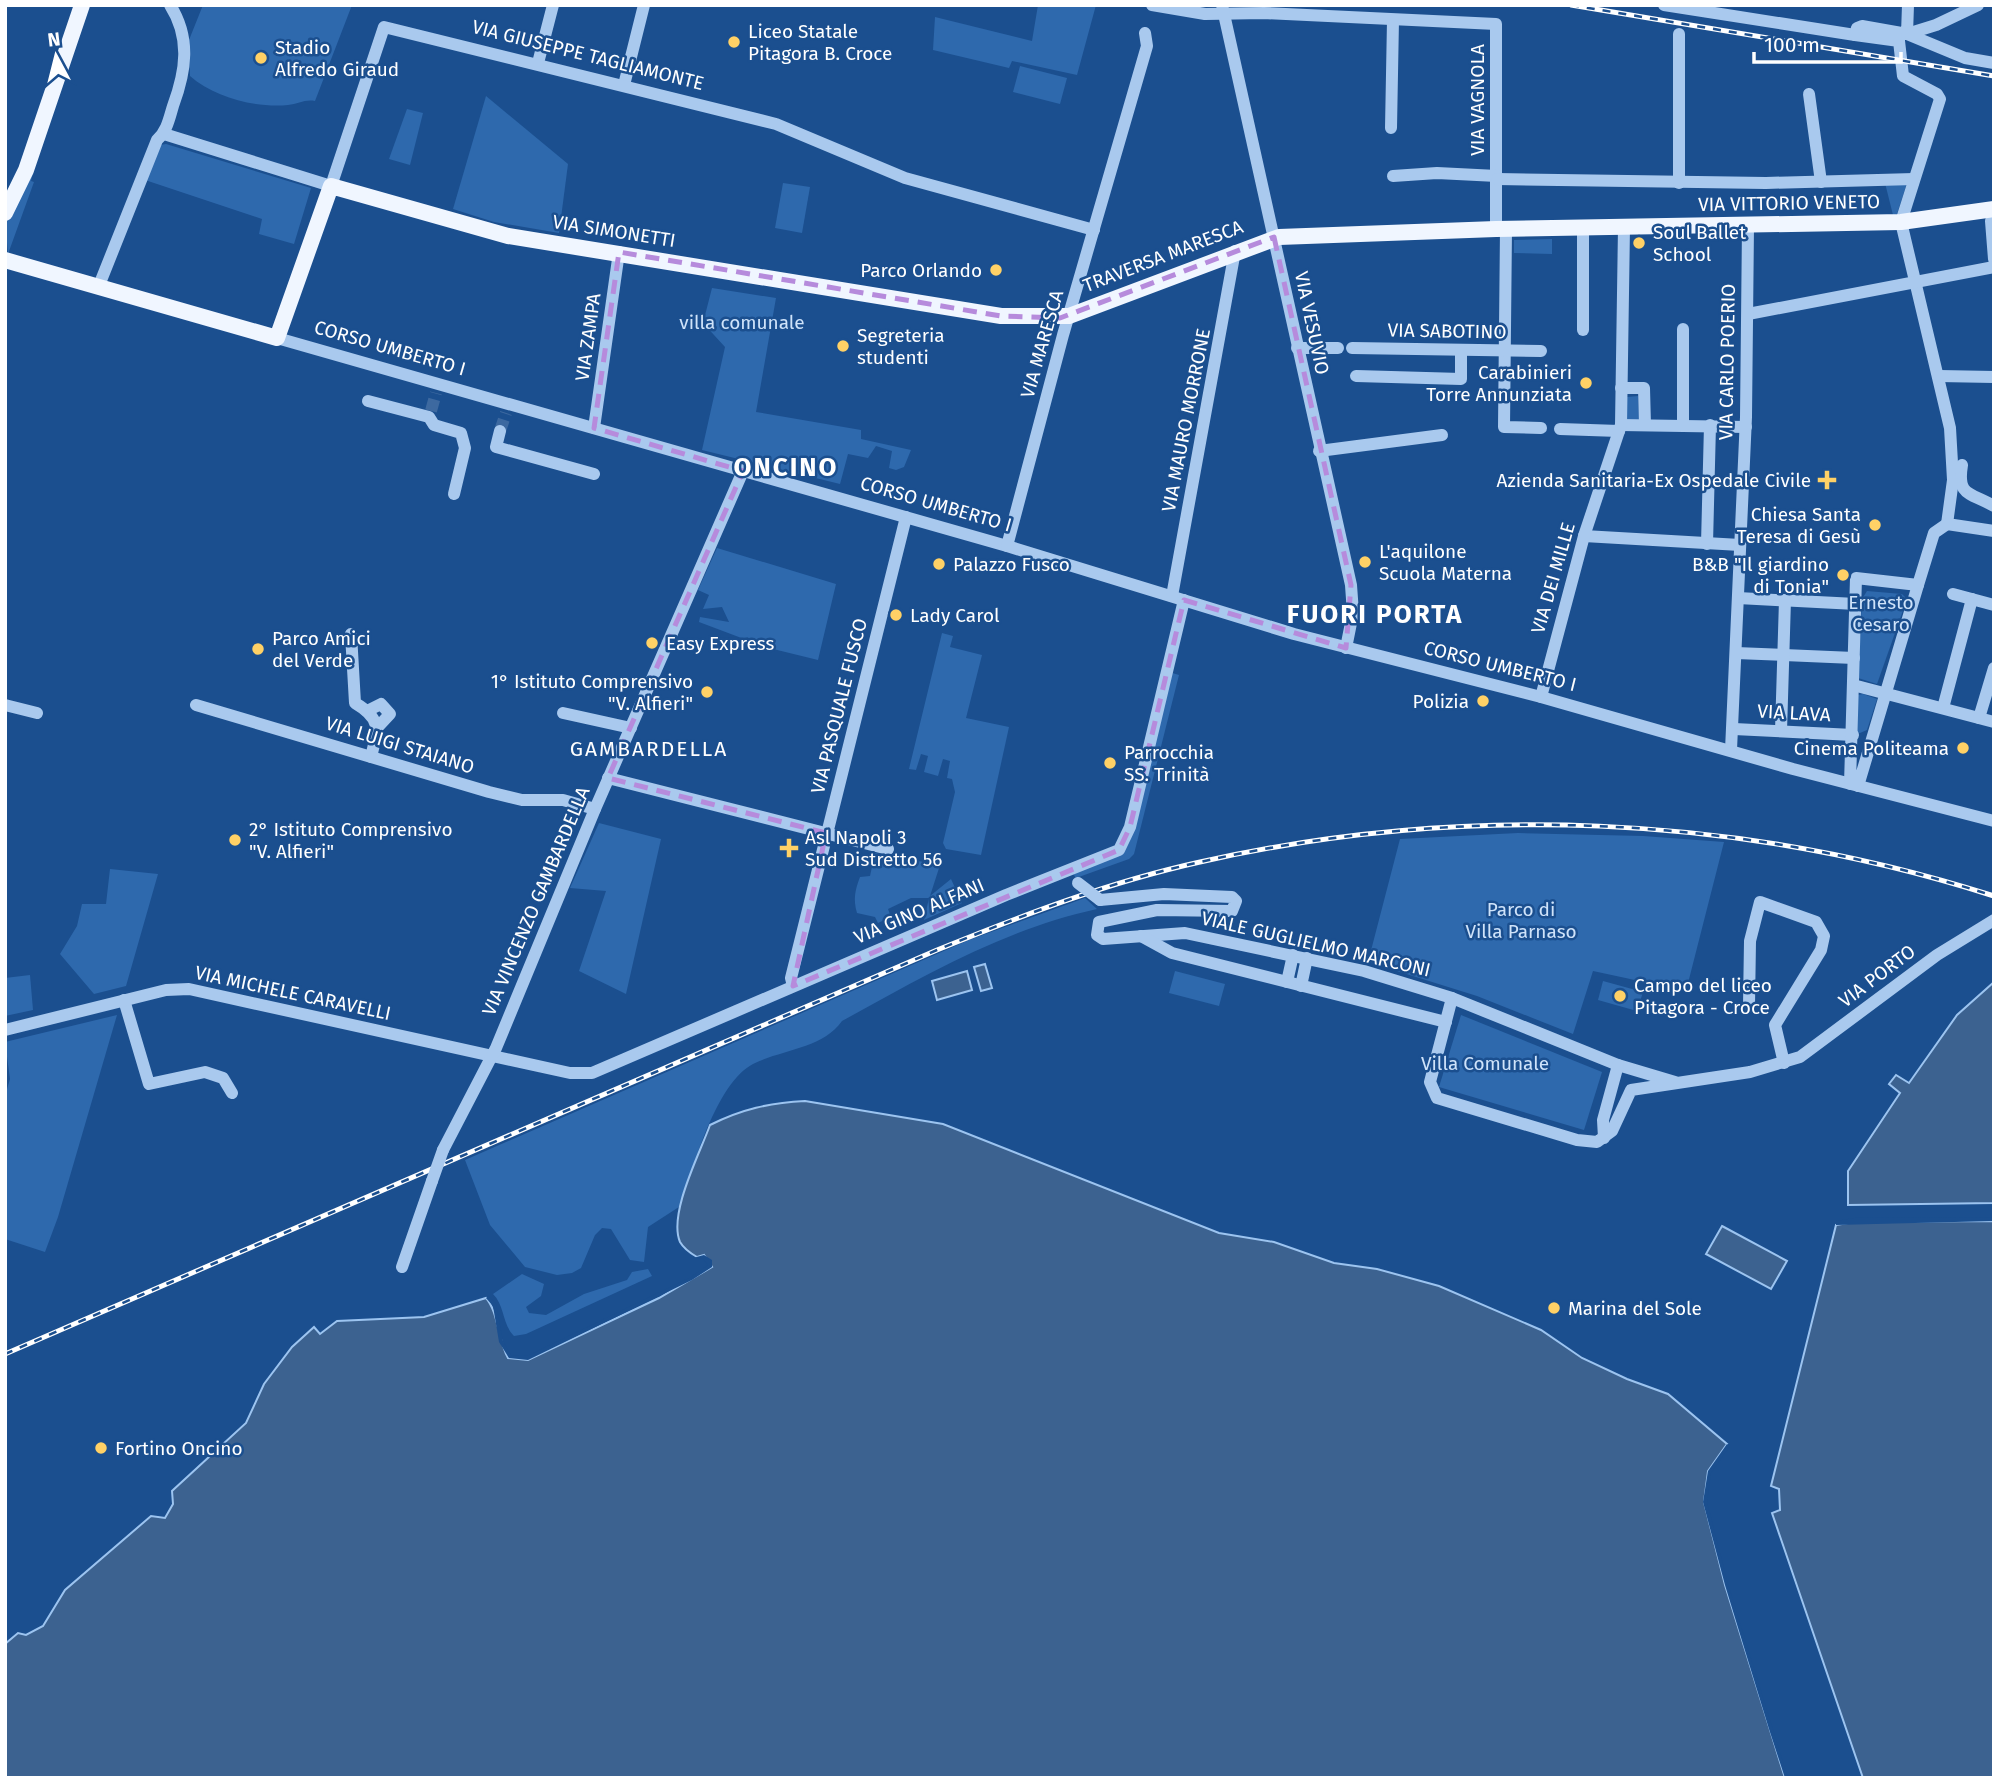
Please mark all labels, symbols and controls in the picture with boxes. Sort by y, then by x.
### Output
street label: VIA GIUSEPPE TAGLIAMONTE [470,15,706,95]
place label: Liceo Statale Pitagora B. Croce [748,20,892,65]
north arrow [21,21,91,91]
scale bar [1754,21,1901,65]
text: N [46,27,62,52]
text: 100 m [1764,32,1820,58]
marker: Liceo Statale Pitagora B. Croce [726,34,742,50]
place label: Stadio Alfredo Giraud [275,36,399,81]
street label: VIA VAGNOLA [1466,44,1489,156]
marker: Stadio Alfredo Giraud [253,50,269,66]
street label: VIA VITTORIO VENETO [1698,190,1880,216]
street label: VIA SIMONETTI [551,210,677,252]
street label: TRAVERSA MARESCA [1080,215,1246,297]
place label: Soul Ballet School [1653,221,1746,266]
marker: Soul Ballet School [1631,235,1647,251]
place label: Parco Orlando [860,259,982,282]
marker: Parco Orlando [988,262,1004,278]
street label: VIA VESUVIO [1290,269,1334,377]
street label: VIA CARLO POERIO [1714,284,1740,440]
street label: VIA MARESCA [1016,287,1068,401]
street label: VIA ZAMPA [570,291,606,382]
park label: villa comunale [679,311,805,334]
street label: CORSO UMBERTO I [312,315,468,381]
street label: VIA SABOTINO [1387,318,1507,344]
place label: Segreteria studenti [857,324,945,369]
street label: VIA MAURO MORRONE [1157,326,1215,514]
marker: Segreteria studenti [835,338,851,354]
place label: Carabinieri Torre Annunziata [1426,361,1572,406]
marker: Carabinieri Torre Annunziata [1578,375,1594,391]
district label: ONCINO [734,452,838,483]
place label: Azienda Sanitaria-Ex Ospedale Civile [1497,469,1811,492]
marker: Azienda Sanitaria-Ex Ospedale Civile [1817,470,1837,490]
street label: CORSO UMBERTO I [858,471,1014,537]
place label: Chiesa Santa Teresa di Gesù [1737,503,1861,548]
marker: Chiesa Santa Teresa di Gesù [1867,517,1883,533]
street label: VIA DEI MILLE [1526,520,1580,636]
place label: L'aquilone Scuola Materna [1379,540,1512,585]
place label: Palazzo Fusco [953,553,1070,576]
place label: B&B "Il giardino di Tonia" [1692,553,1829,598]
marker: L'aquilone Scuola Materna [1357,554,1373,570]
marker: Palazzo Fusco [931,556,947,572]
marker: B&B "Il giardino di Tonia" [1835,567,1851,583]
park label: Ernesto Cesaro [1848,591,1914,636]
district label: FUORI PORTA [1287,599,1463,630]
place label: Lady Carol [910,604,1000,627]
marker: Lady Carol [888,607,904,623]
street label: VIA PASQUALE FUSCO [806,616,872,796]
place label: Parco Amici del Verde [272,627,371,672]
place label: Easy Express [666,632,774,655]
marker: Easy Express [644,635,660,651]
street label: CORSO UMBERTO I [1421,636,1579,696]
marker: Parco Amici del Verde [250,641,266,657]
place label: 1° Istituto Comprensivo "V. Alfieri" [491,670,693,715]
marker: 1° Istituto Comprensivo "V. Alfieri" [699,684,715,700]
place label: Polizia [1413,690,1469,713]
marker: Polizia [1475,693,1491,709]
street label: VIA LAVA [1757,700,1831,726]
street label: VIA LUIGI STAIANO [323,711,477,779]
district label: GAMBARDELLA [570,736,728,762]
place label: Cinema Politeama [1794,737,1949,760]
marker: Cinema Politeama [1955,740,1971,756]
place label: Parrocchia SS. Trinità [1124,741,1214,786]
marker: Parrocchia SS. Trinità [1102,755,1118,771]
street label: VIA VINCENZO GAMBARDELLA [477,783,595,1019]
place label: 2° Istituto Comprensivo "V. Alfieri" [249,818,452,863]
place label: Asl Napoli 3 Sud Distretto 56 [805,826,942,871]
marker: 2° Istituto Comprensivo "V. Alfieri" [227,832,243,848]
marker: Asl Napoli 3 Sud Distretto 56 [779,838,799,858]
street label: VIA GINO ALFANI [851,873,987,949]
park label: Parco di Villa Parnaso [1465,898,1577,943]
street label: VIALE GUGLIELMO MARCONI [1199,906,1433,982]
street label: VIA PORTO [1834,940,1920,1012]
street label: VIA MICHELE CARAVELLI [193,961,393,1025]
place label: Campo del liceo Pitagora - Croce [1634,974,1772,1019]
marker: Campo del liceo Pitagora - Croce [1612,988,1628,1004]
park label: Villa Comunale [1421,1052,1549,1075]
place label: Marina del Sole [1568,1297,1702,1320]
marker: Marina del Sole [1546,1300,1562,1316]
place label: Fortino Oncino [115,1437,243,1460]
marker: Fortino Oncino [93,1440,109,1456]

